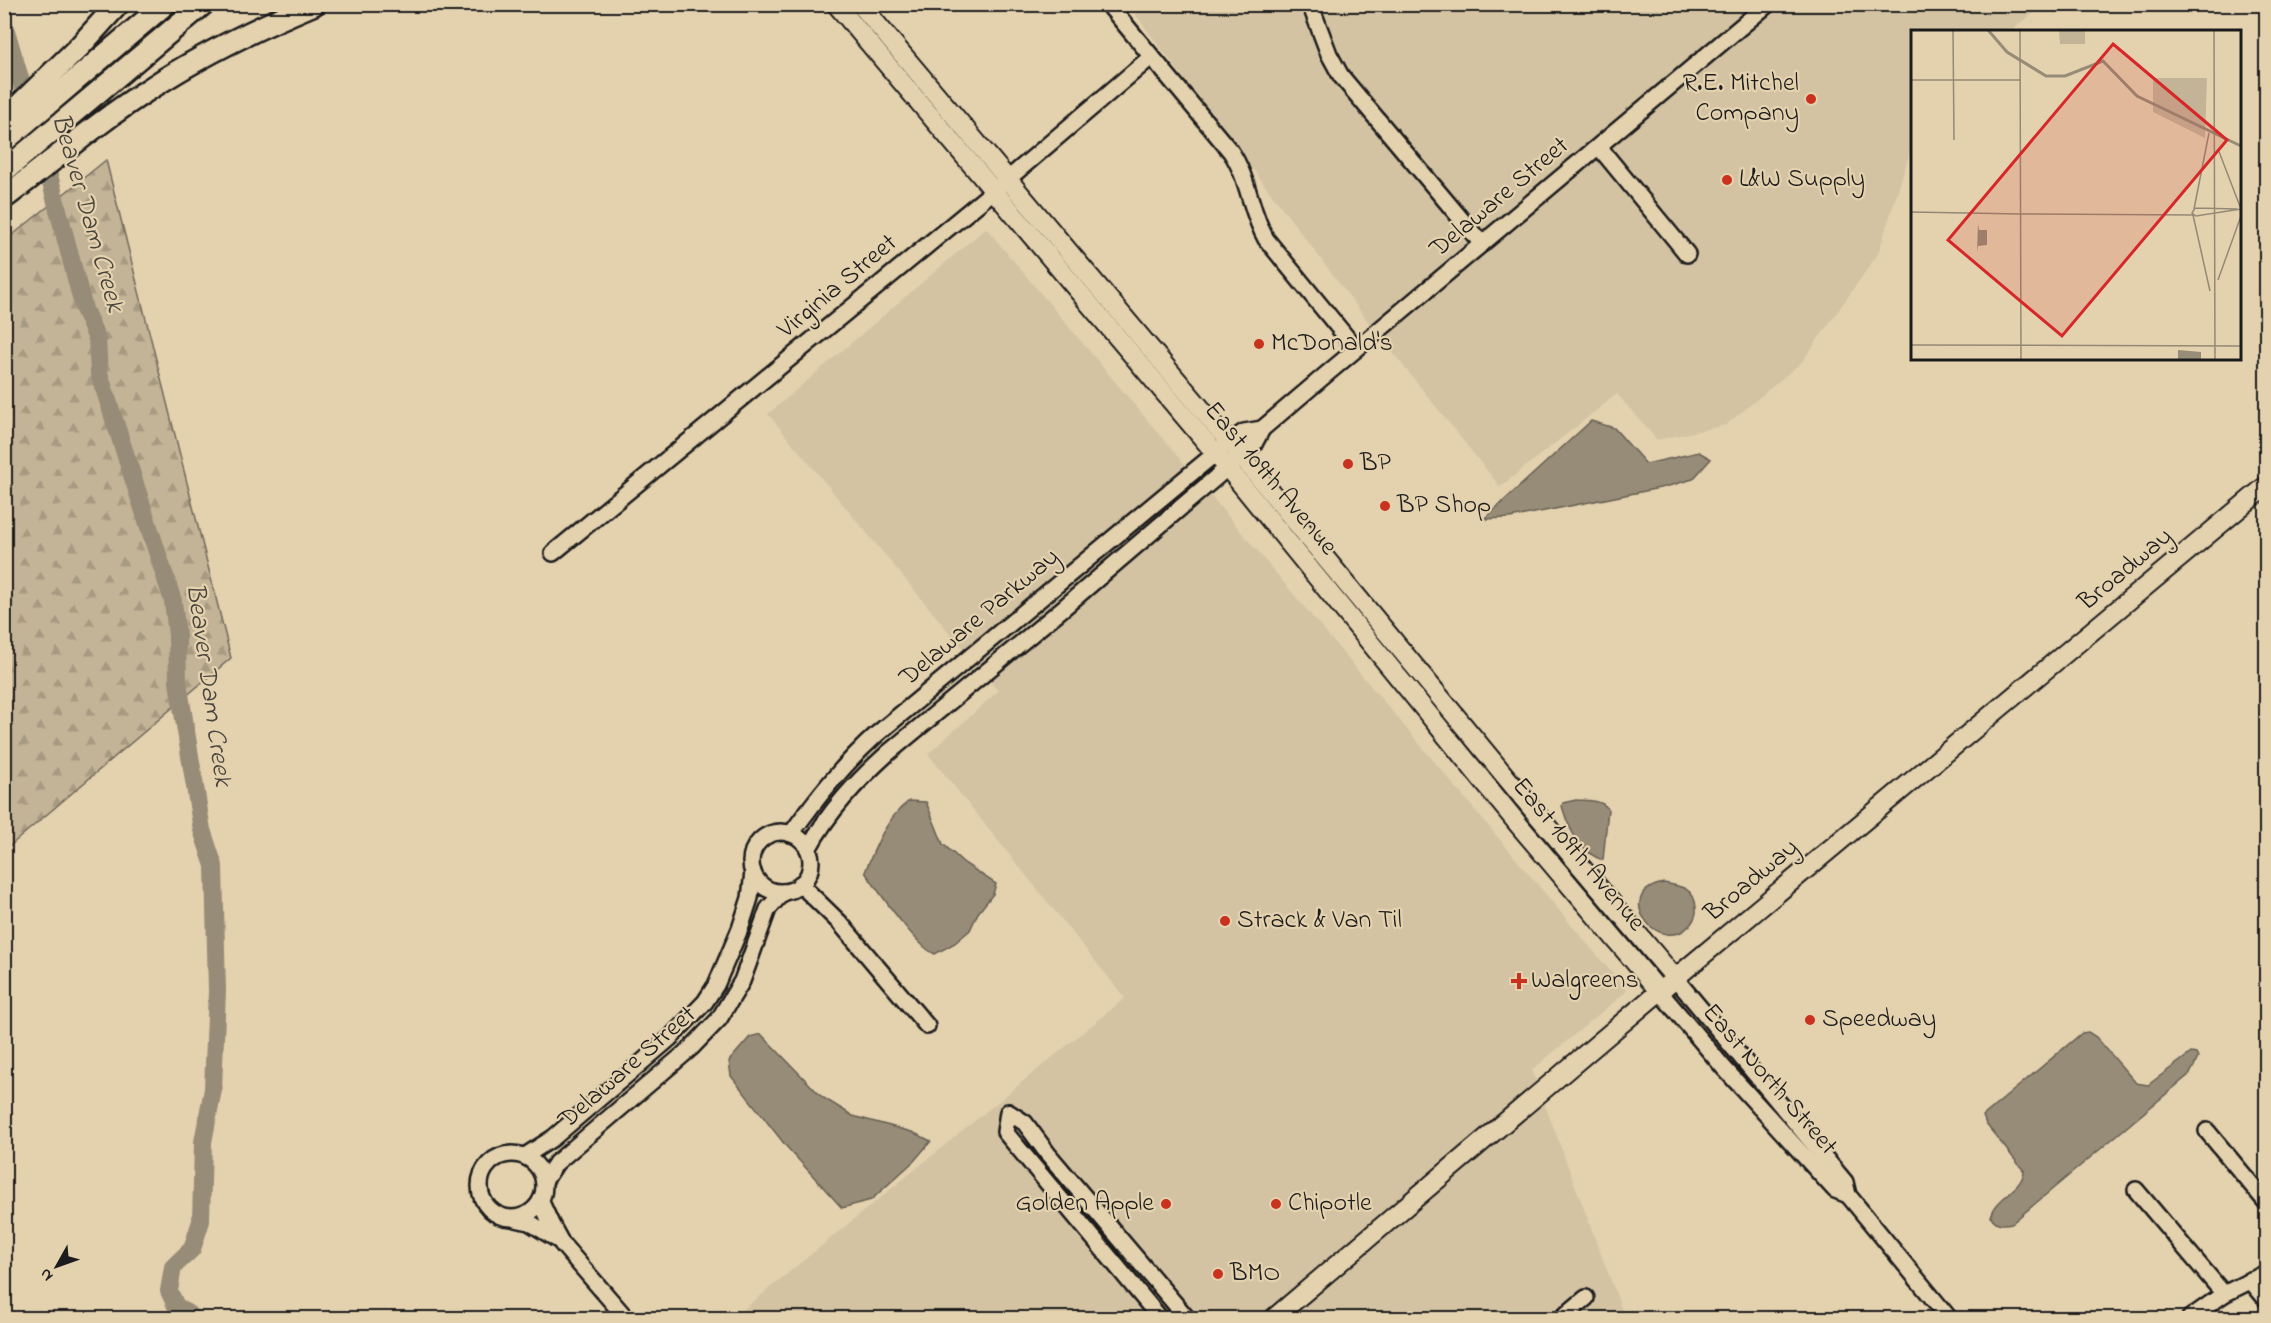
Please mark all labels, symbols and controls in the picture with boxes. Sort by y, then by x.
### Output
inset map [1911,30,2241,360]
place label: R.E. Mitchel Company [1683,65,1799,133]
marker: R.E. Mitchel Company [1804,92,1818,106]
water label: Beaver Dam Creek [40,109,134,318]
street label: Delaware Street [1421,128,1578,268]
place label: L&W Supply [1739,161,1865,199]
marker: L&W Supply [1720,173,1734,187]
street label: Virginia Street [769,225,906,349]
place label: McDonald's [1271,325,1393,363]
marker: McDonald's [1252,337,1266,351]
street label: East 109th Avenue [1194,394,1346,565]
place label: BP [1359,445,1391,483]
marker: BP [1341,457,1355,471]
place label: BP Shop [1396,487,1491,525]
marker: BP Shop [1378,499,1392,513]
street label: Broadway [2070,519,2182,622]
street label: Delaware Parkway [891,539,1068,697]
water label: Beaver Dam Creek [174,581,242,790]
street label: East 109th Avenue [1502,770,1654,941]
street label: Broadway [1696,830,1808,933]
place label: Strack & Van Til [1237,902,1402,940]
marker: Strack & Van Til [1218,914,1232,928]
place label: Walgreens [1531,962,1639,1000]
marker: Walgreens [1512,974,1526,988]
street label: East North Street [1692,996,1846,1165]
street label: Delaware Street [550,997,706,1139]
place label: Speedway [1822,1001,1936,1039]
marker: Speedway [1803,1013,1817,1027]
place label: Golden Apple [1015,1185,1154,1223]
place label: Chipotle [1288,1185,1372,1223]
marker: Golden Apple [1159,1197,1173,1211]
marker: Chipotle [1269,1197,1283,1211]
north arrow [27,1236,87,1296]
place label: BMO [1229,1255,1280,1293]
text: N [34,1262,60,1286]
marker: BMO [1211,1267,1225,1281]

